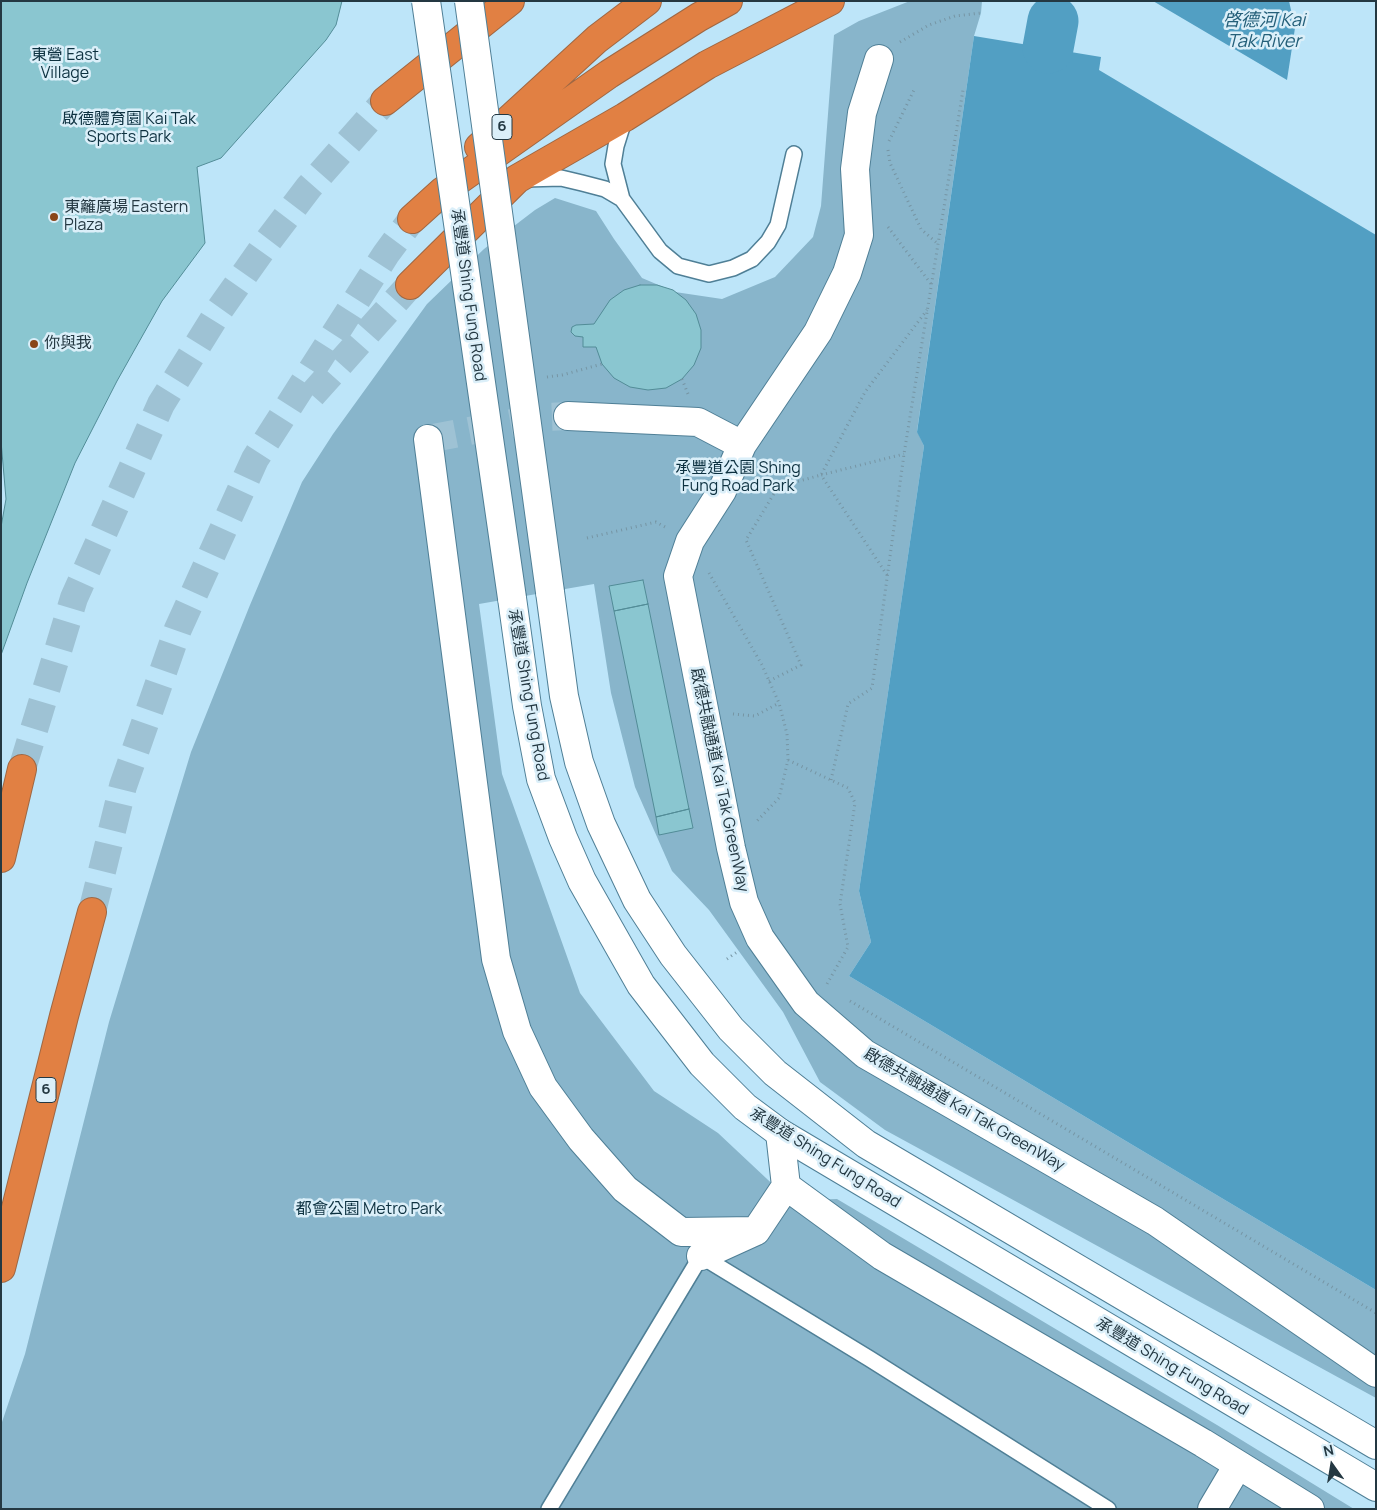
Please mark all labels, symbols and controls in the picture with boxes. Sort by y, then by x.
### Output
water label: 啓德河 Kai Tak River [1223,10,1305,52]
park label: 東營 East Village [31,46,99,84]
park label: 啟德體育園 Kai Tak Sports Park [62,110,196,148]
road number: 6 [492,114,512,140]
place label: 東籬廣場 Eastern Plaza [64,198,188,236]
street label: 承豐道 Shing Fung Road [446,207,490,383]
marker: 東籬廣場 Eastern Plaza [48,211,60,223]
place label: 你與我 [44,334,92,354]
marker: 你與我 [28,338,40,350]
park label: 承豐道公園 Shing Fung Road Park [675,459,801,497]
street label: 承豐道 Shing Fung Road [503,608,553,782]
street label: 啟德共融通道 Kai Tak GreenWay [686,666,752,894]
street label: 啟德共融通道 Kai Tak GreenWay [860,1044,1068,1176]
road number: 6 [36,1078,56,1102]
street label: 承豐道 Shing Fung Road [746,1104,904,1212]
park label: 都會公園 Metro Park [296,1200,442,1220]
street label: 承豐道 Shing Fung Road [1092,1314,1252,1420]
north arrow [1307,1440,1357,1490]
text: N [1321,1440,1336,1460]

